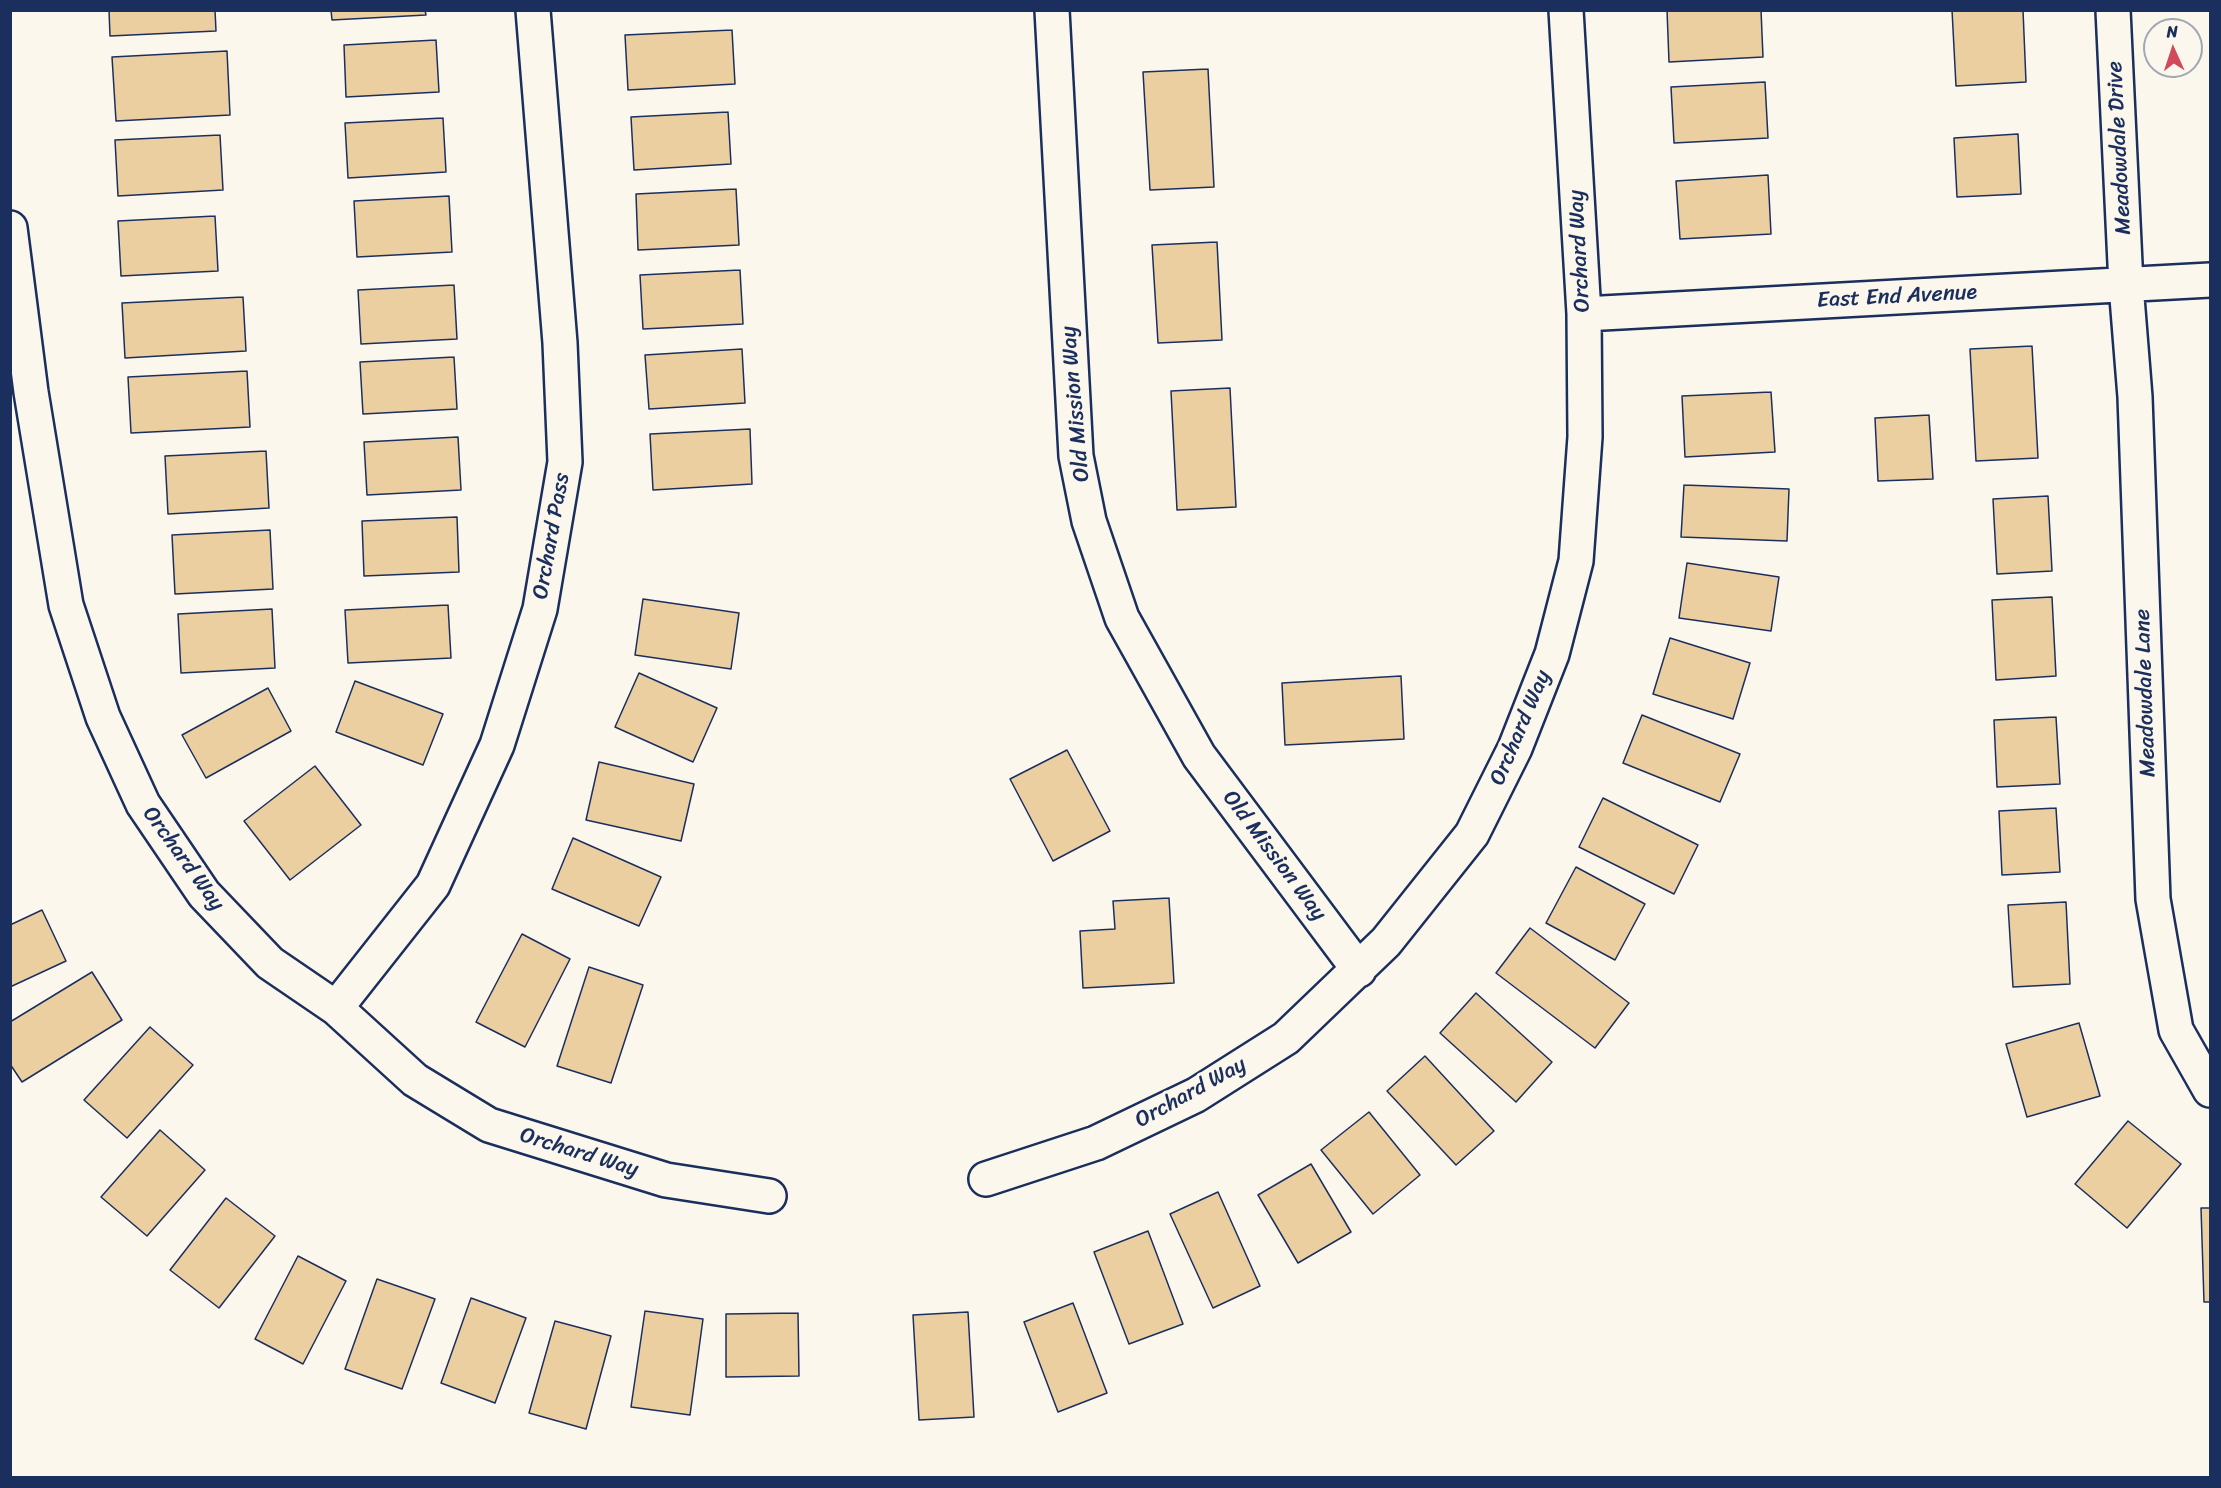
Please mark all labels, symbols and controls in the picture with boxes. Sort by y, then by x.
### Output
text: N [2166,17,2178,46]
north arrow [2143,18,2203,78]
street label: Meadowdale Drive [2102,61,2138,235]
street label: Orchard Way [1564,189,1596,313]
street label: East End Avenue [1816,280,1978,314]
street label: Old Mission Way [1056,325,1096,483]
street label: Orchard Pass [528,471,576,601]
street label: Meadowdale Lane [2130,608,2162,778]
street label: Orchard Way [1485,666,1557,790]
street label: Old Mission Way [1216,786,1332,926]
street label: Orchard Way [136,802,230,916]
street label: Orchard Way [1131,1052,1251,1134]
street label: Orchard Way [517,1122,641,1184]

